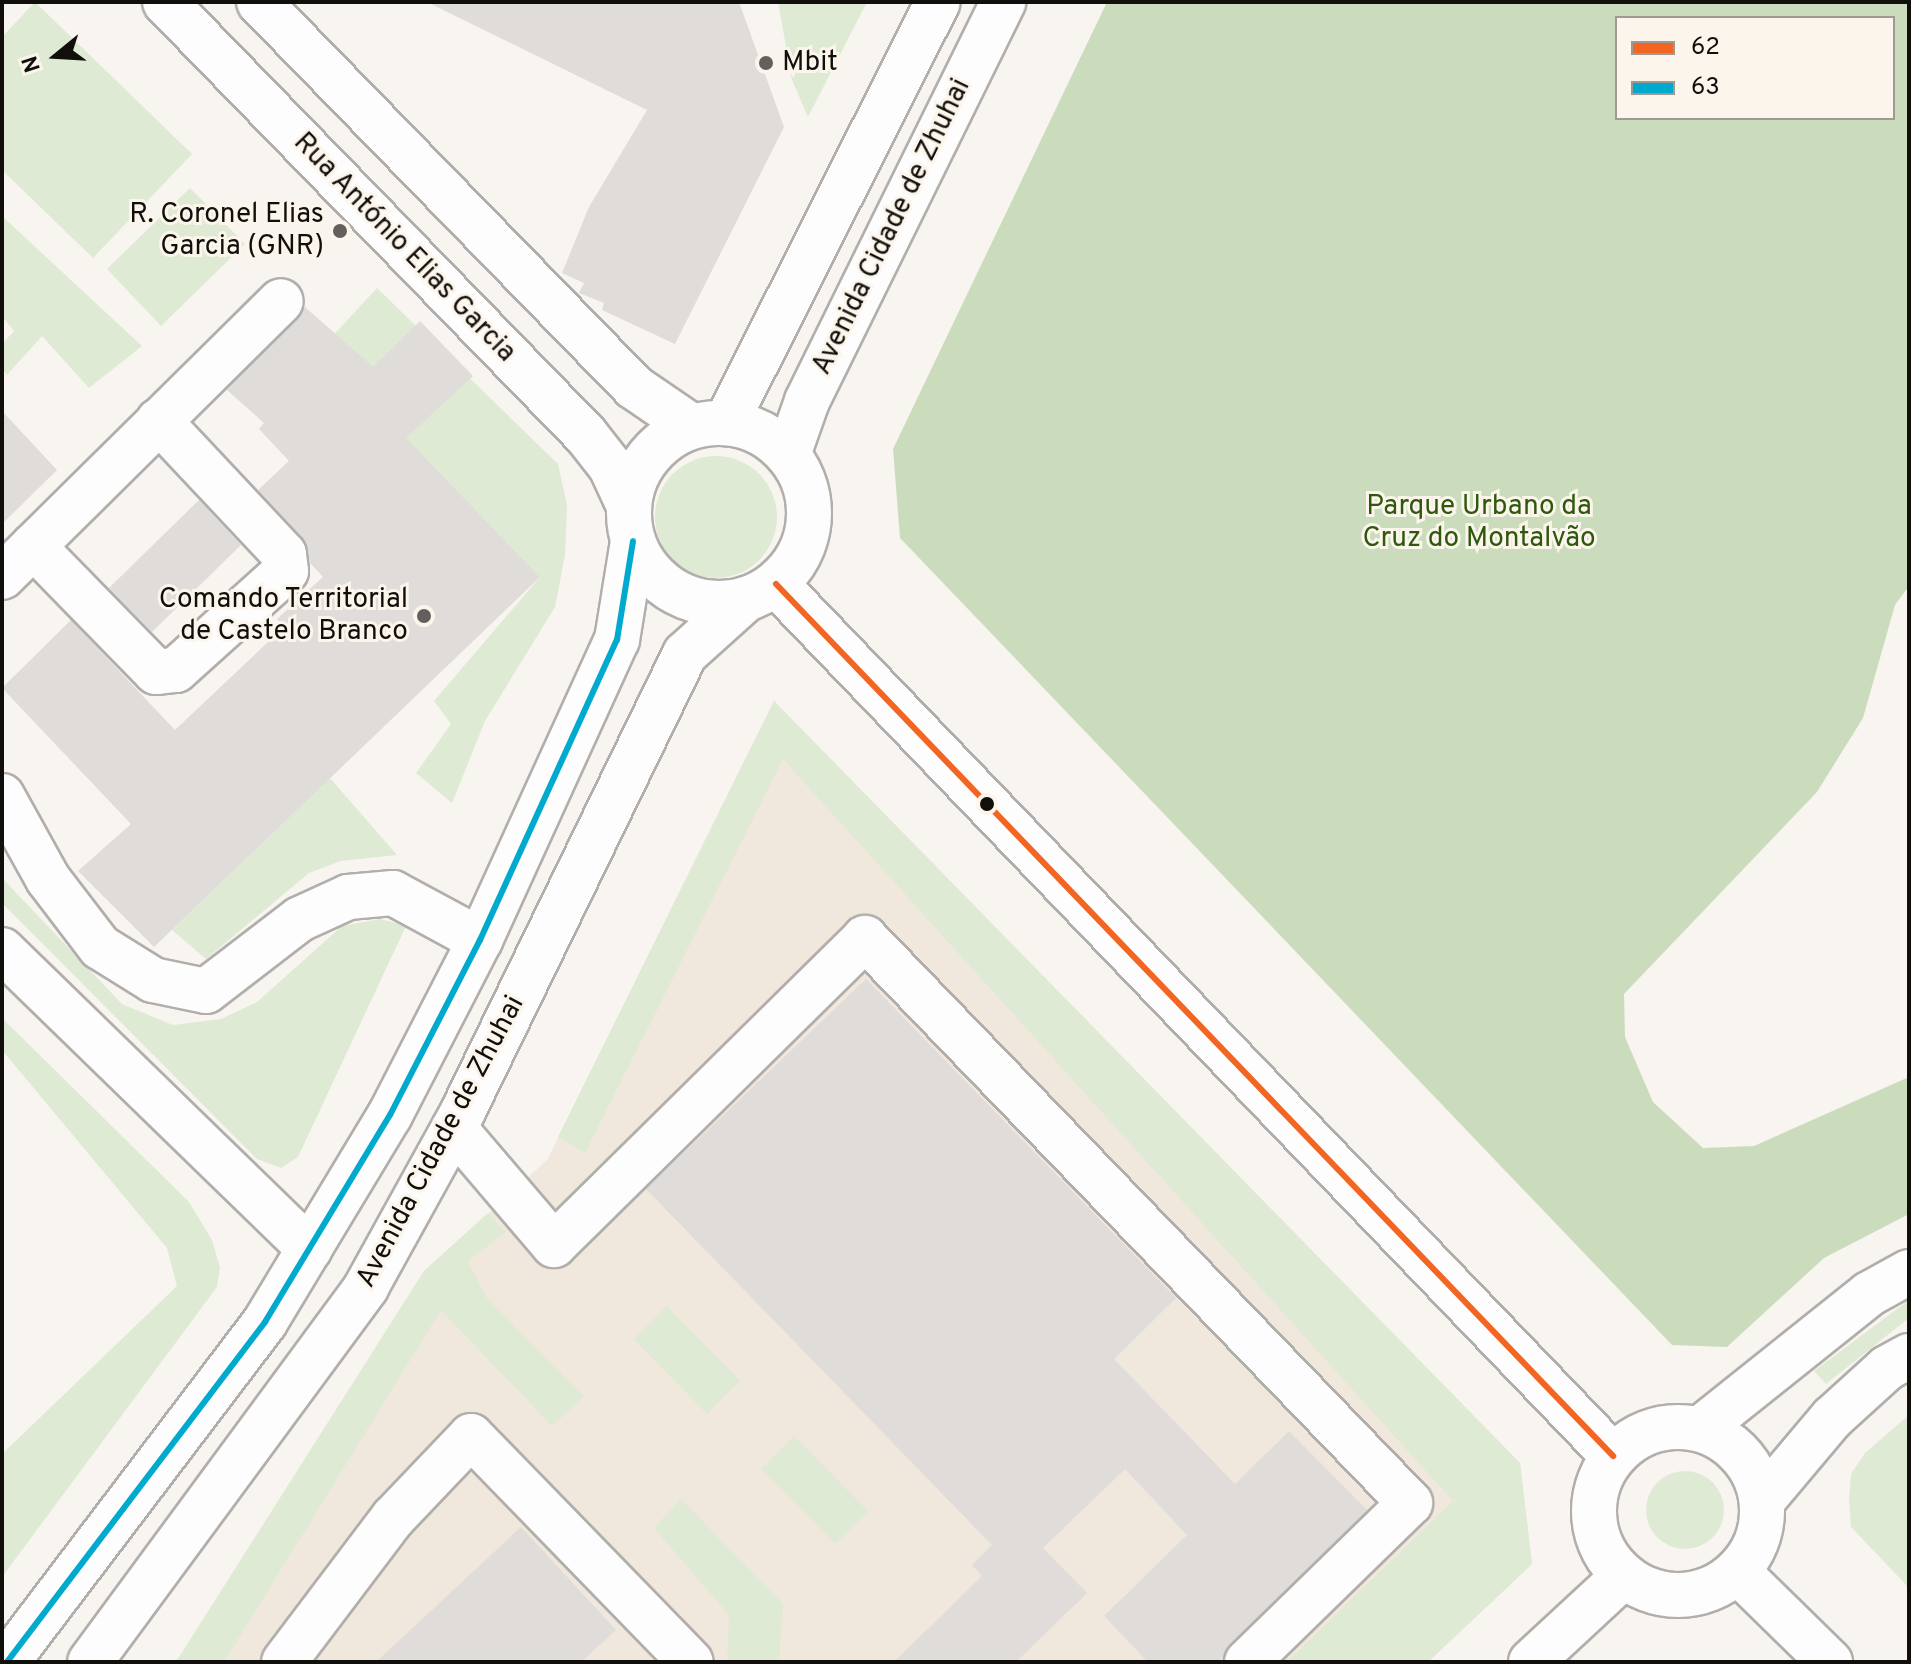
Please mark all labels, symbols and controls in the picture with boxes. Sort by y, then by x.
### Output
north arrow [16,16,96,96]
legend [1615,16,1895,120]
text: 62 [1691,33,1720,63]
place label: Mbit [782,46,838,80]
text: N [17,52,48,75]
marker: Mbit [757,54,775,72]
street label: Avenida Cidade de Zhuhai [806,73,978,381]
text: 63 [1691,73,1720,103]
street label: Rua António Elias Garcia [285,126,523,370]
place label: R. Coronel Elias Garcia (GNR) [129,198,324,264]
marker: R. Coronel Elias Garcia (GNR) [331,222,349,240]
park label: Parque Urbano da Cruz do Montalvão [1362,490,1596,556]
place label: Comando Territorial de Castelo Branco [158,583,408,649]
marker: Comando Territorial de Castelo Branco [415,607,433,625]
unlabelled marker [979,796,995,812]
street label: Avenida Cidade de Zhuhai [350,990,532,1294]

